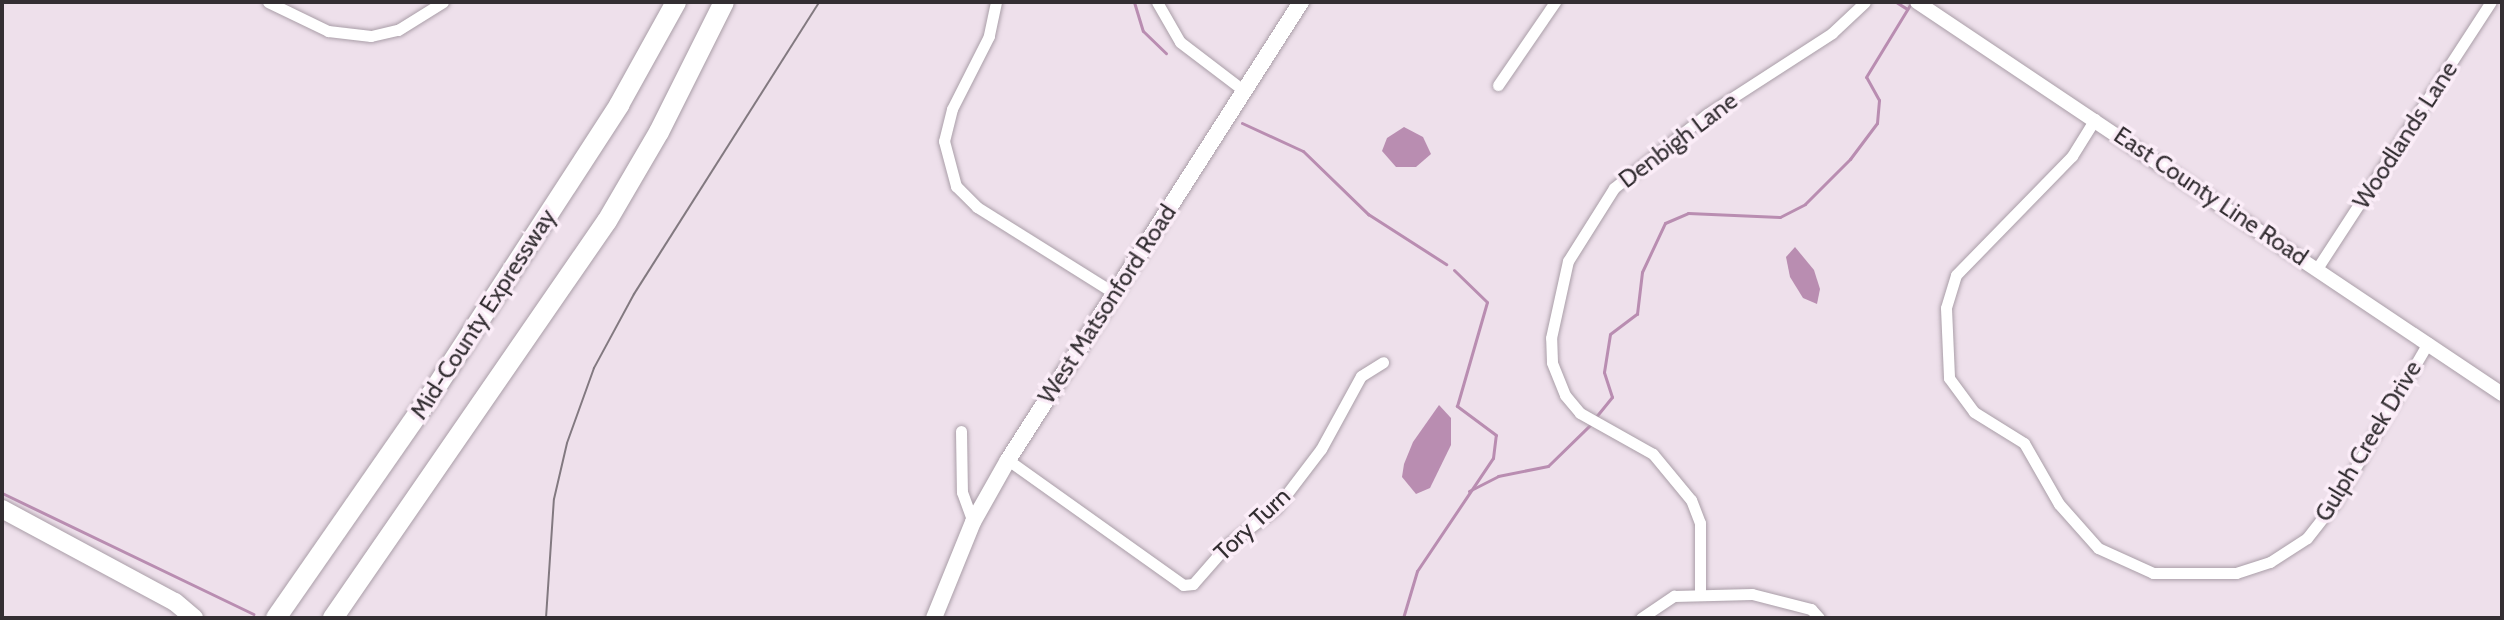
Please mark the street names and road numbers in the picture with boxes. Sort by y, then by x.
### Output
street label: Woodlands Lane [2347,56,2463,214]
street label: Denbigh Lane [1613,86,1743,194]
street label: East County Line Road [2109,120,2313,272]
street label: West Matsonford Road [1032,199,1182,409]
street label: Mid-County Expressway [404,203,562,425]
street label: Gulph Creek Drive [2309,355,2427,527]
street label: Tory Turn [1208,482,1296,566]

